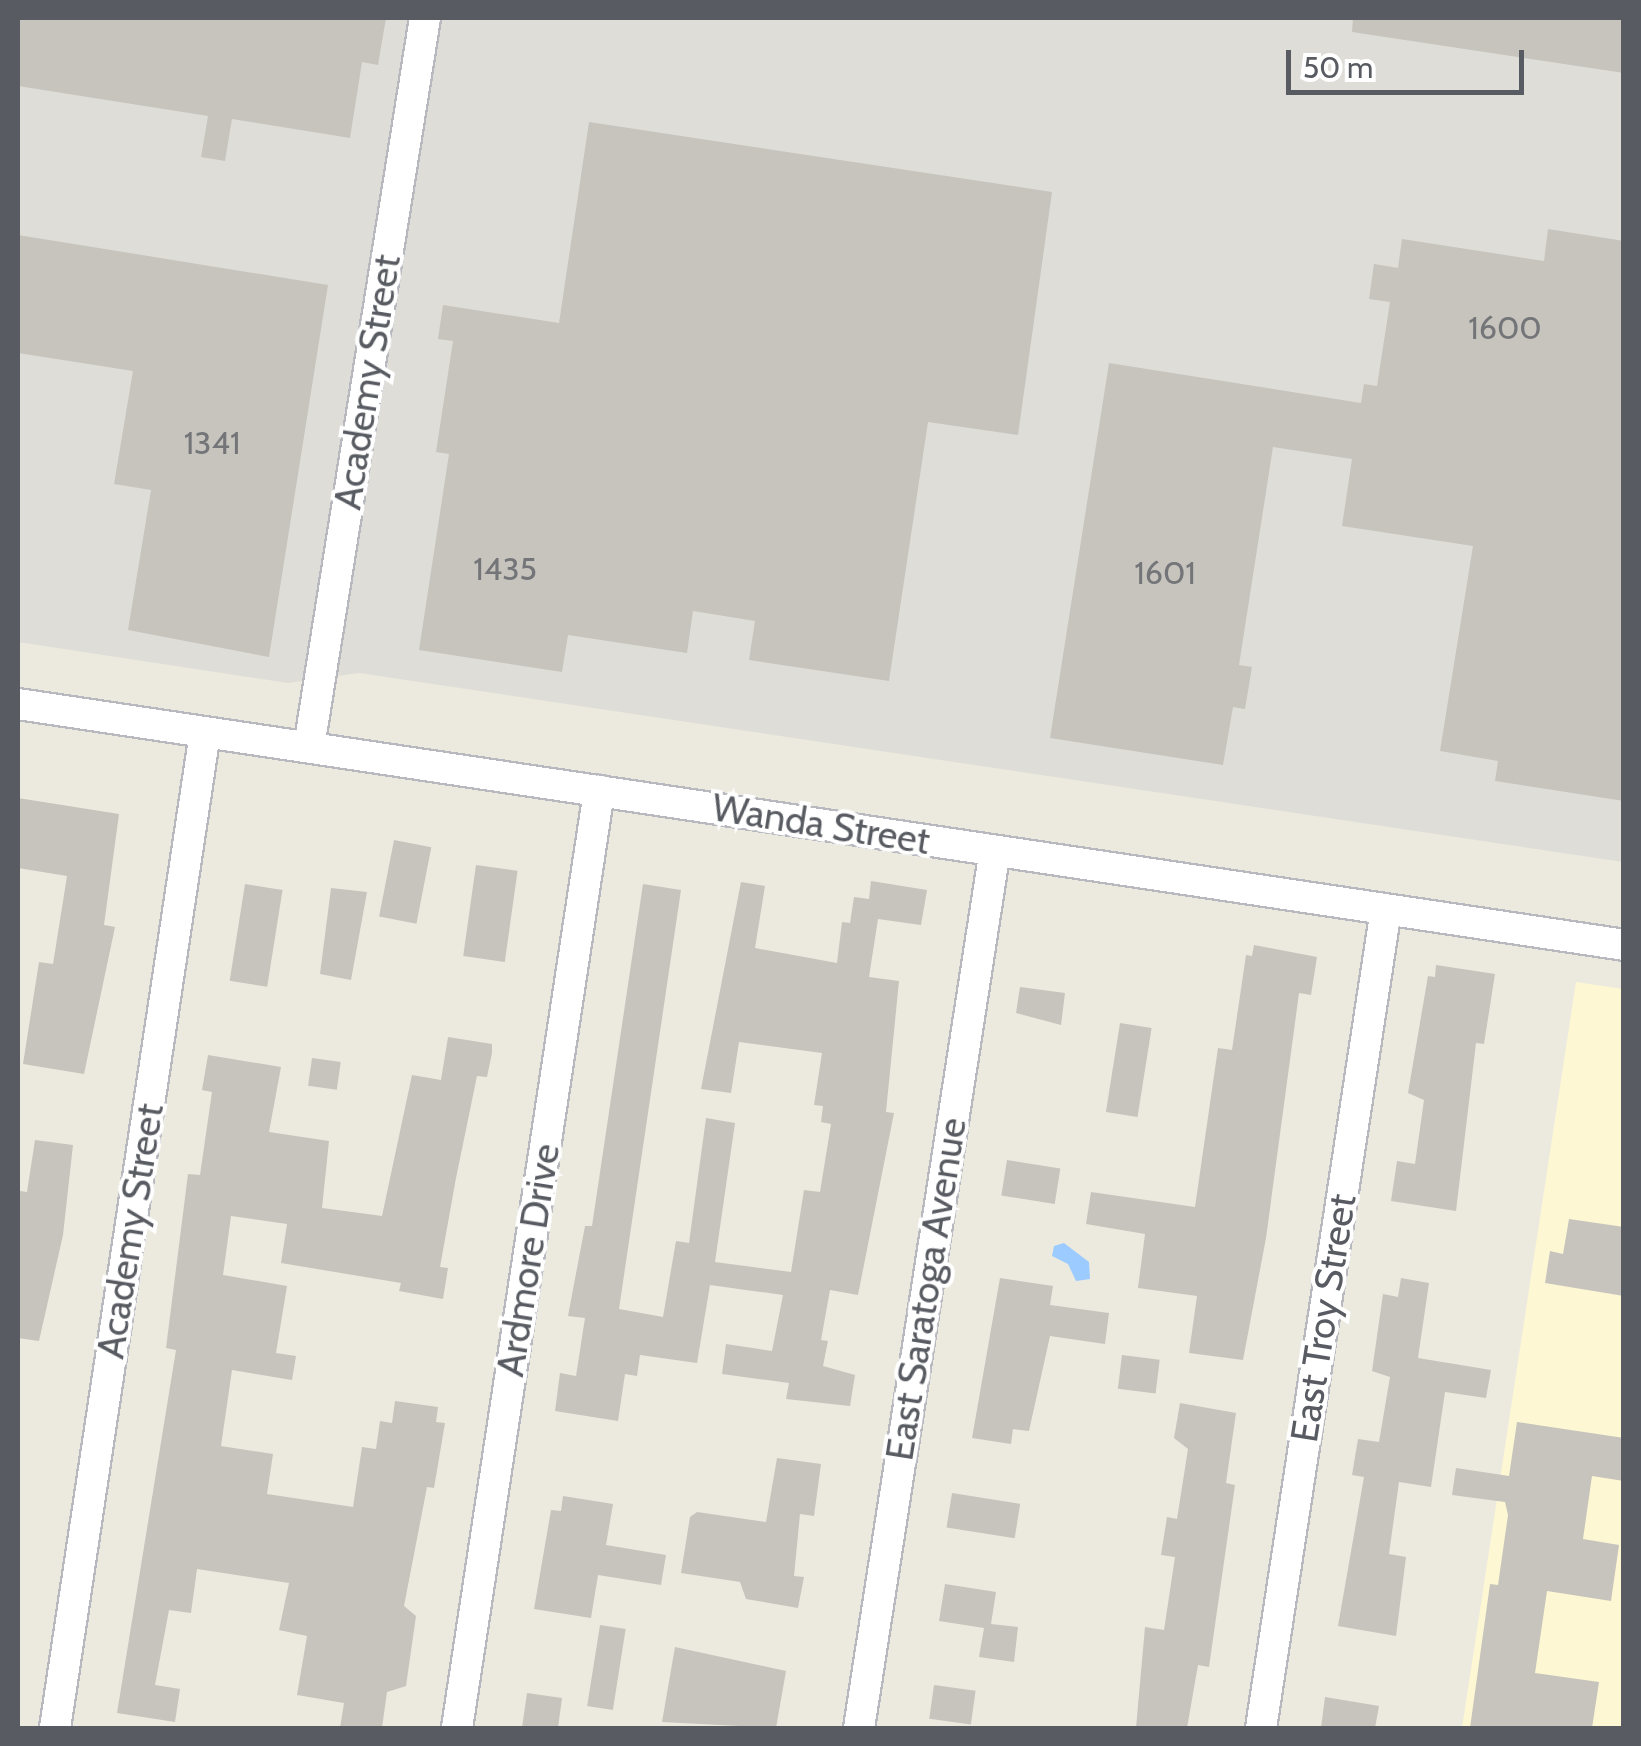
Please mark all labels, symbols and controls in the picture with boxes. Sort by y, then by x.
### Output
scale bar [1291,30,1528,92]
text: 50 m [1303,49,1373,86]
street label: Academy Street [324,251,410,513]
house number: 1600 [1468,309,1542,347]
house number: 1341 [184,424,240,462]
house number: 1435 [473,550,537,588]
house number: 1601 [1134,554,1196,592]
street label: Wanda Street [709,784,933,864]
street label: Academy Street [87,1100,173,1362]
street label: East Saratoga Avenue [876,1114,976,1464]
street label: Ardmore Drive [487,1140,569,1380]
street label: East Troy Street [1281,1191,1365,1445]

